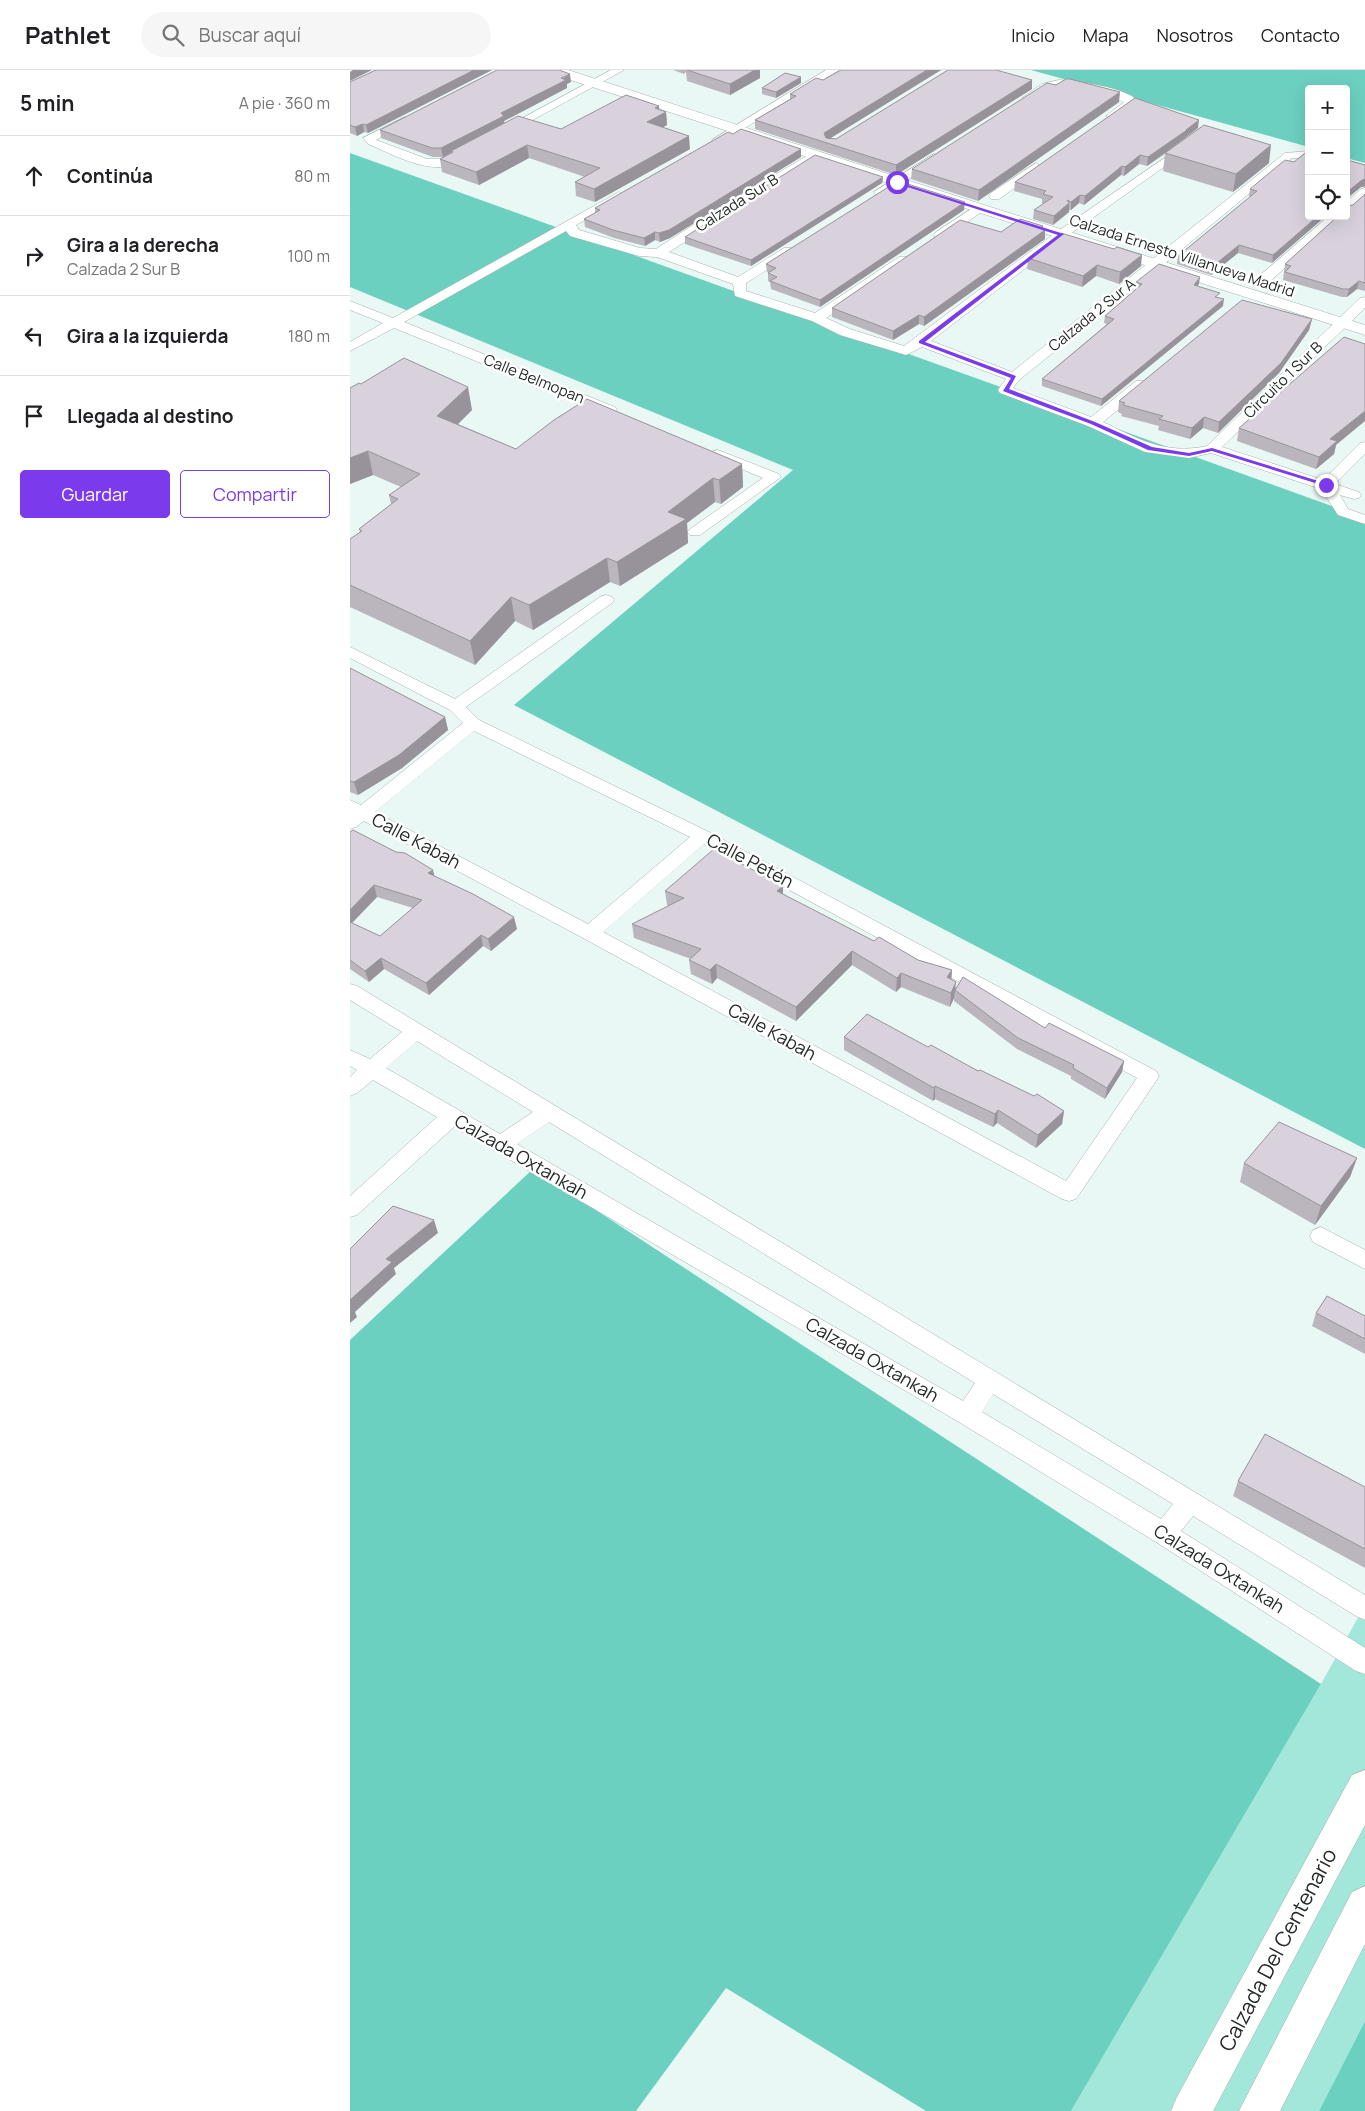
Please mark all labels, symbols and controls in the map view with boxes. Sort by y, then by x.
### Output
search box [141,12,491,57]
text: Pathlet [25,18,111,51]
icon: search [159,21,187,49]
text: Buscar aquí [199,22,301,48]
text: Inicio [1011,23,1055,47]
text: Mapa [1083,23,1129,47]
text: Nosotros [1157,23,1233,47]
text: Contacto [1261,23,1340,47]
map controls [1305,85,1350,220]
button: + [1305,85,1350,130]
text: 5 min [20,89,74,117]
text: A pie · 360 m [239,92,330,114]
button: − [1305,130,1350,175]
icon: ahead [20,162,48,190]
text: Continúa [67,163,153,189]
text: 80 m [294,165,330,187]
street label: Calzada Sur B [691,169,782,236]
route start [886,171,909,194]
button: locate [1305,175,1350,220]
street label: Calzada Ernesto Villanueva Madrid [1067,209,1297,302]
text: Gira a la derecha [67,232,219,258]
icon: right [20,242,48,270]
text: 100 m [287,245,330,267]
text: Calzada 2 Sur B [67,258,180,280]
street label: Calzada 2 Sur A [1044,273,1140,356]
icon: left [20,322,48,350]
text: Gira a la izquierda [67,323,228,349]
text: 180 m [288,325,330,347]
street label: Circuito 1 Sur B [1239,337,1327,423]
street label: Calle Belmopan [481,349,588,408]
icon: arrive [20,402,48,430]
text: Llegada al destino [67,403,234,429]
button: Guardar [20,470,170,518]
button: Compartir [180,470,330,518]
route end [1315,474,1338,497]
street label: Calle Kabah [368,807,465,874]
street label: Calle Petén [703,827,798,893]
street label: Calle Kabah [724,997,821,1065]
street label: Calzada Oxtankah [451,1108,592,1204]
street label: Calzada Oxtankah [802,1311,943,1407]
street label: Calzada Oxtankah [1150,1518,1289,1618]
street label: Calzada Del Centenario [1212,1843,1343,2056]

